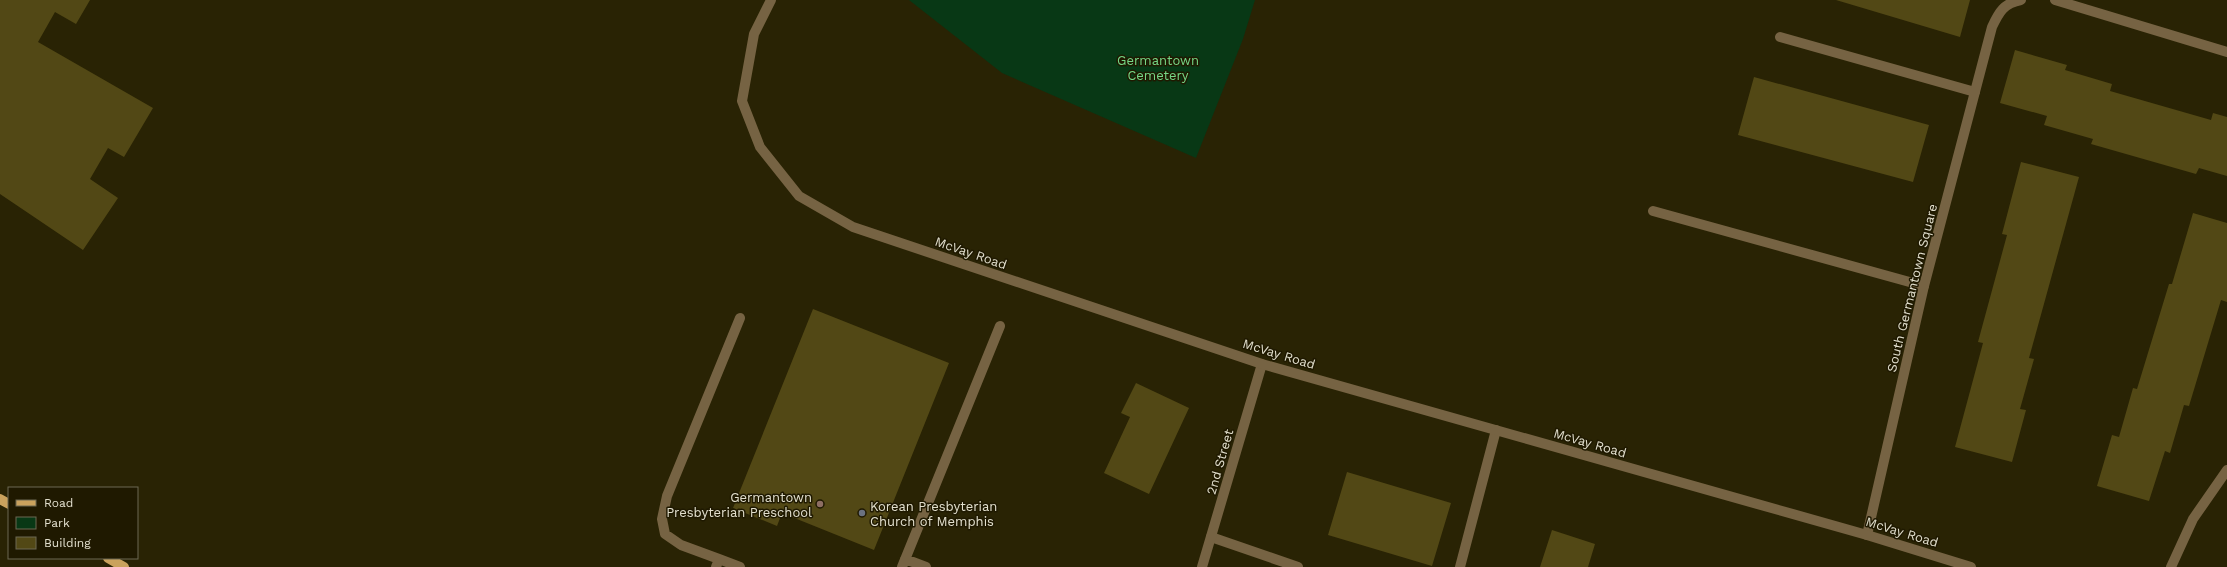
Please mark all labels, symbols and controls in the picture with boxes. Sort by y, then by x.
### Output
park label: Germantown Cemetery [1117,53,1199,83]
street label: South Germantown Square [1884,202,1940,374]
street label: McVay Road [933,234,1009,272]
street label: McVay Road [1241,336,1317,372]
street label: McVay Road [1552,425,1628,461]
street label: 2nd Street [1204,427,1237,496]
legend [8,487,138,559]
place label: Germantown Presbyterian Preschool [666,490,812,520]
text: Road [44,496,73,510]
marker: Germantown Presbyterian Preschool [815,499,825,509]
place label: Korean Presbyterian Church of Memphis [870,499,997,529]
marker: Korean Presbyterian Church of Memphis [857,508,867,518]
street label: McVay Road [1864,514,1940,550]
text: Park [44,516,70,530]
text: Building [44,536,91,550]

